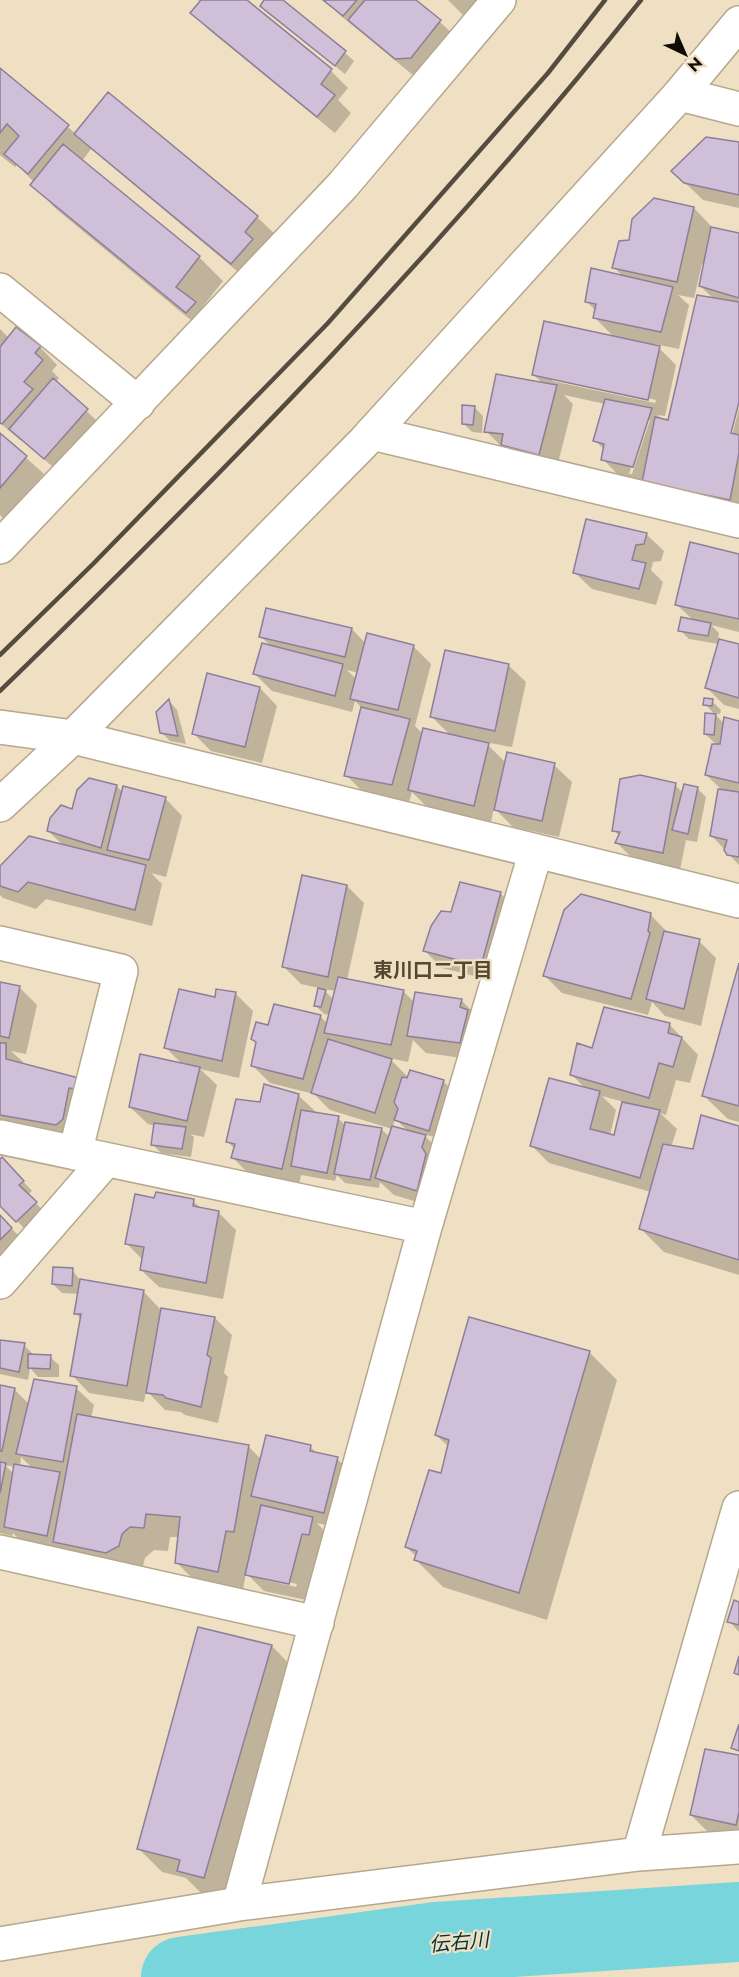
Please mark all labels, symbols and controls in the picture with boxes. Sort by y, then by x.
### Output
north arrow [655,24,715,84]
text: N [683,52,708,77]
district label: 東川口二丁目 [373,956,493,985]
water label: 伝右川 [428,1925,492,1960]

